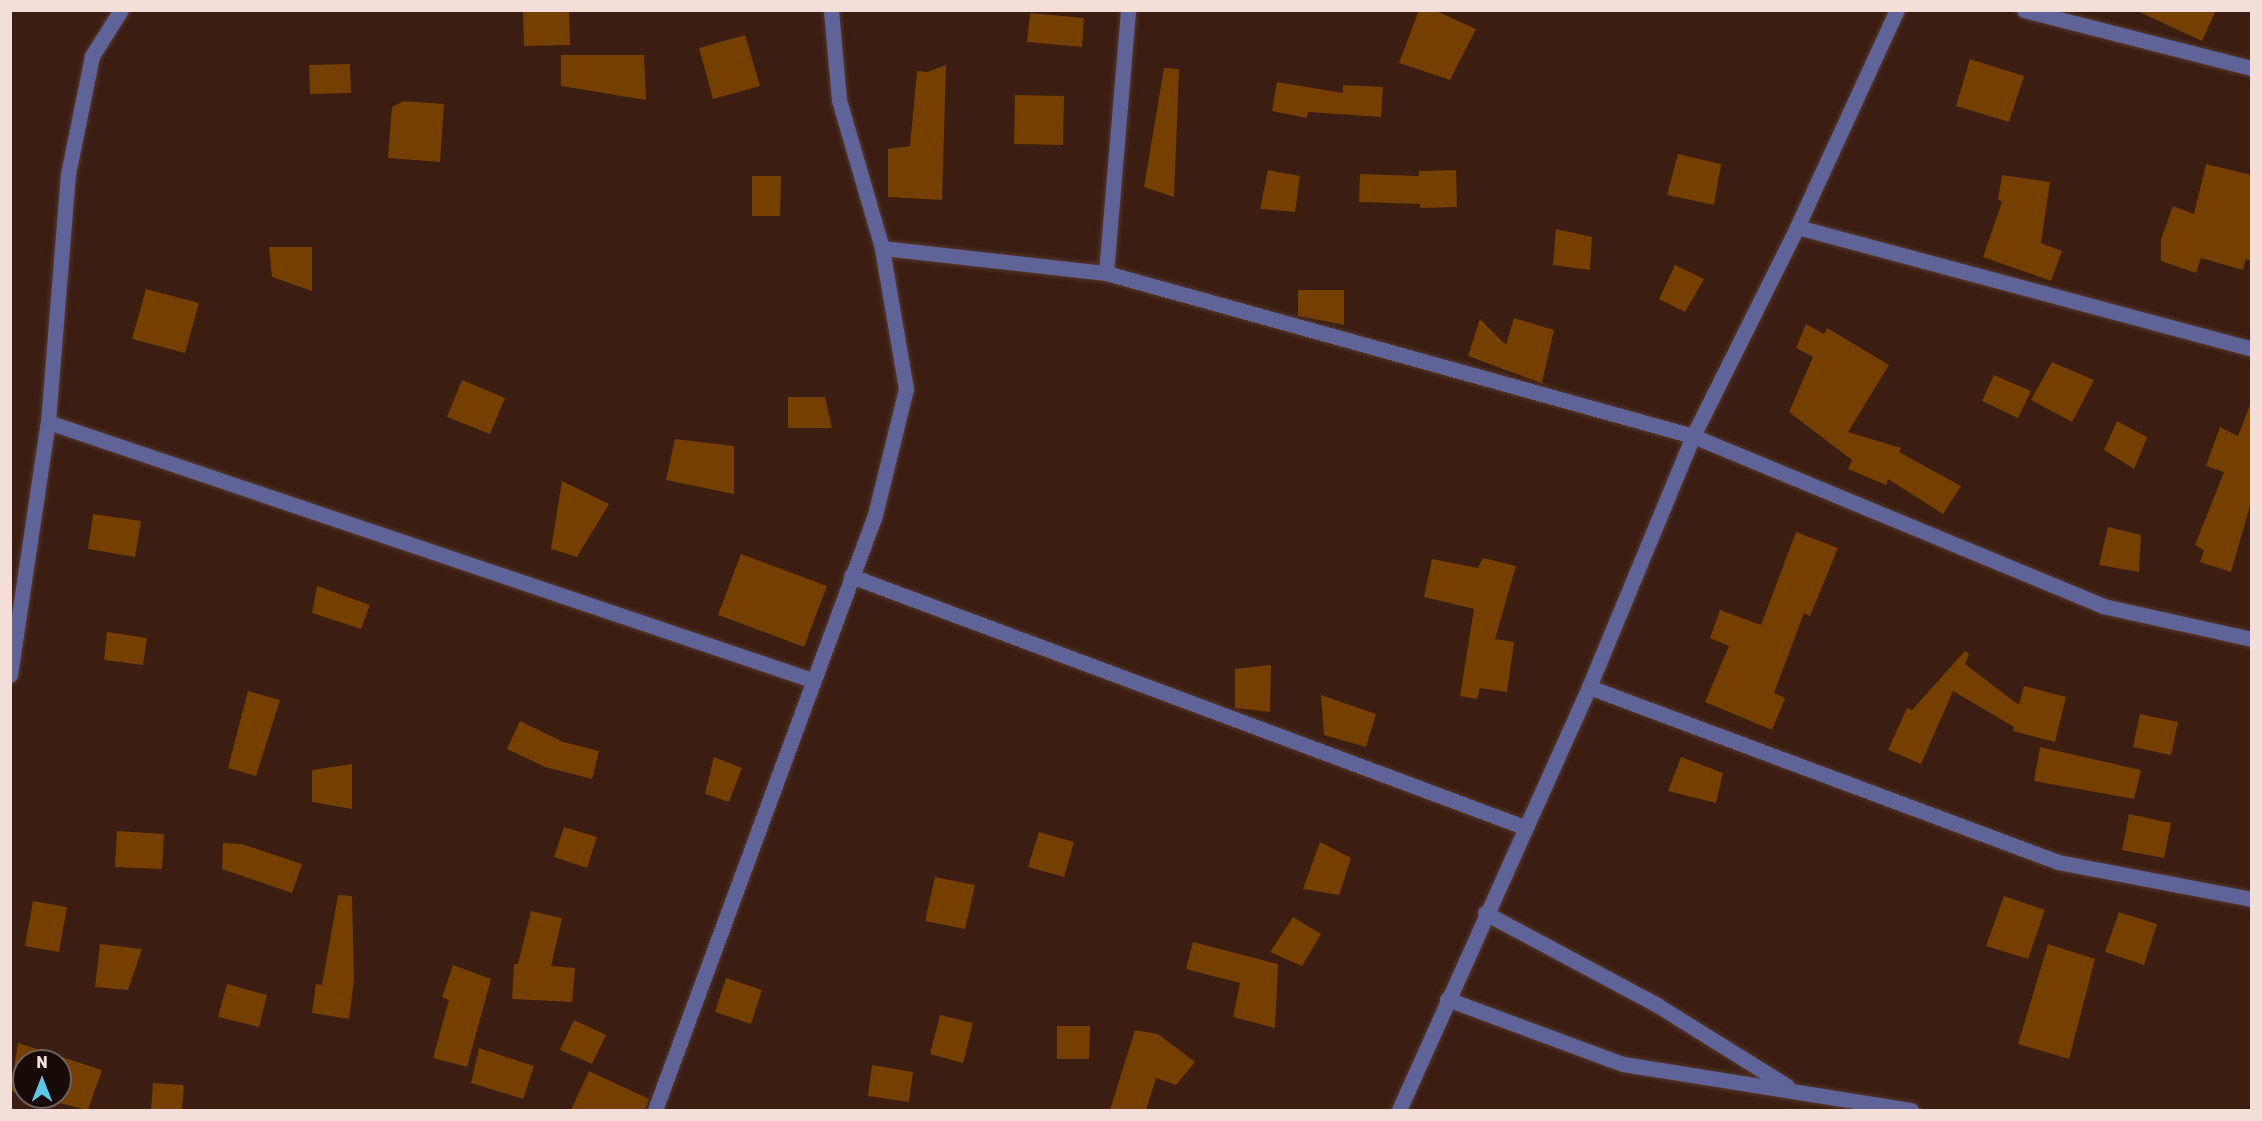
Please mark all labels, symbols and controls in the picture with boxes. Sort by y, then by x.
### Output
north arrow [12,1049,72,1109]
text: N [36,1053,48,1072]

